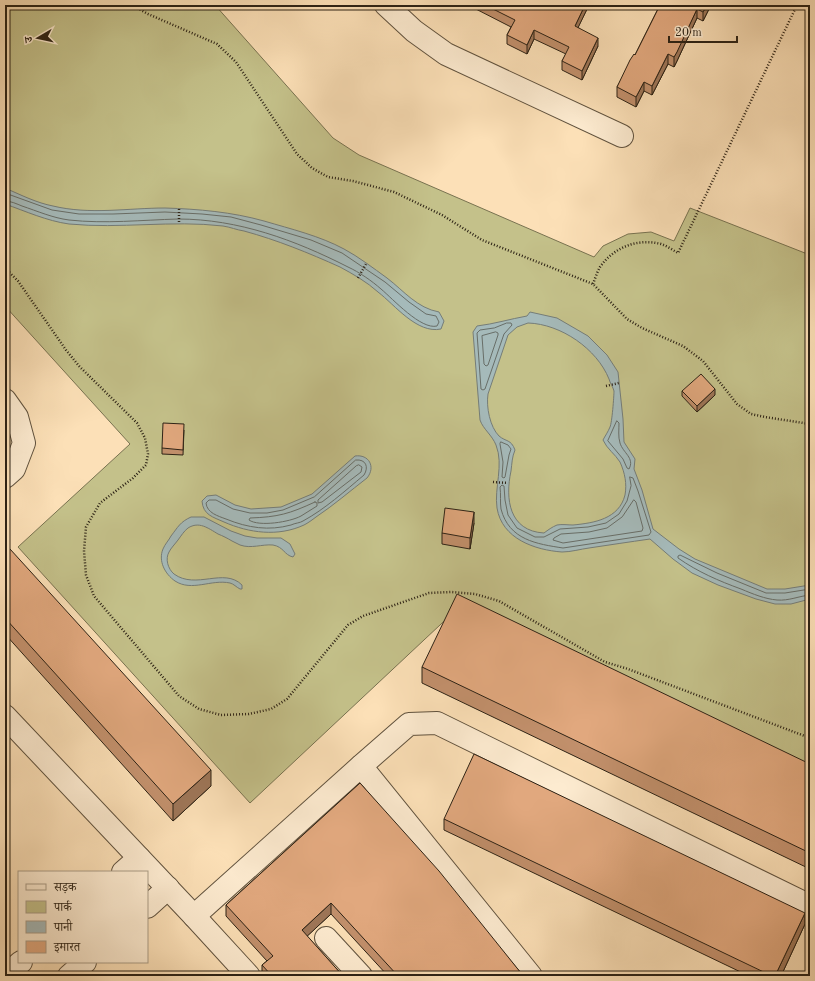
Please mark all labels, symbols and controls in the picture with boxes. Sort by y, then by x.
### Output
north arrow [18,18,58,58]
scale bar [669,18,737,44]
text: 20 m [675,27,702,39]
text: उ [24,34,36,44]
legend [18,871,148,963]
text: सड़क [53,882,78,894]
text: पार्क [53,900,73,914]
text: पानी [53,919,73,934]
text: इमारत [53,942,81,954]

